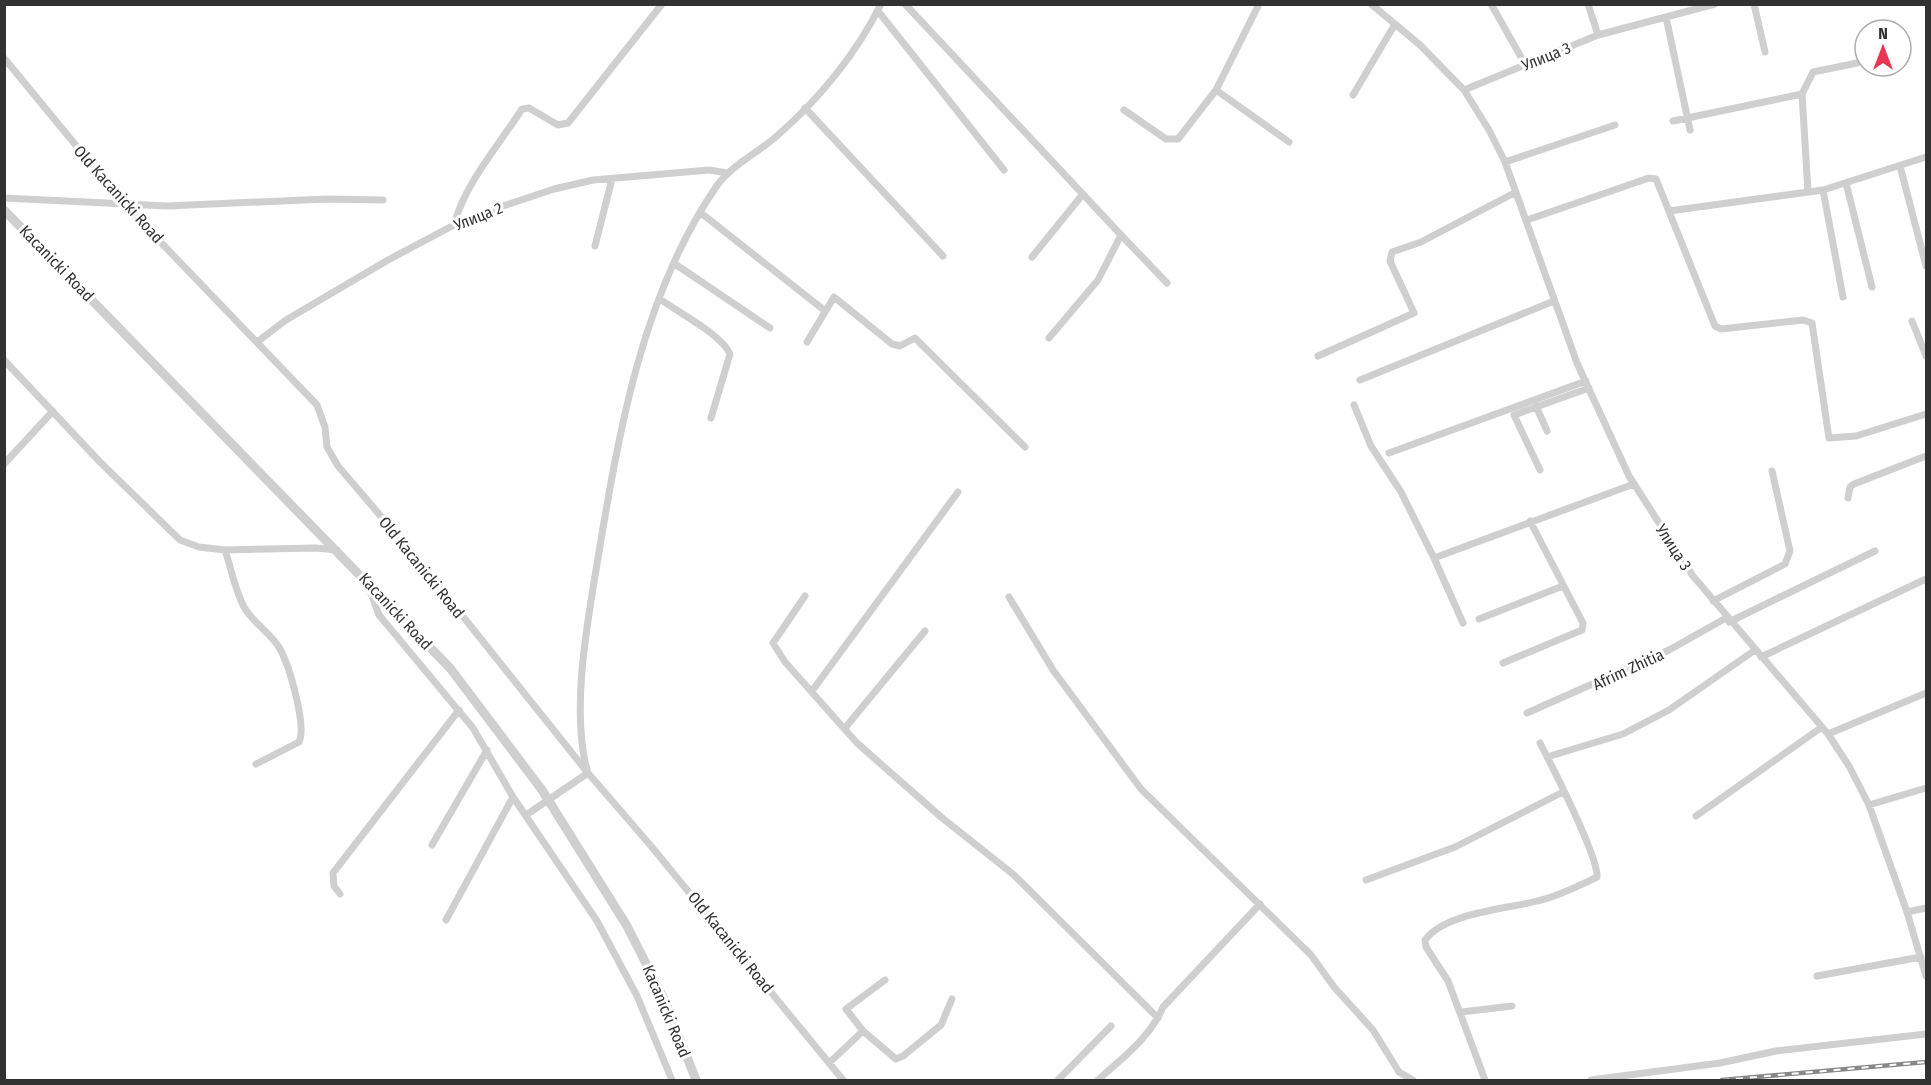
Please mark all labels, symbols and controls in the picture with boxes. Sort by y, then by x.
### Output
north arrow [1853,18,1913,78]
text: N [1878,24,1888,43]
street label: Улица 3 [1518,38,1573,75]
street label: Old Kacanicki Road [70,142,168,247]
street label: Улица 2 [450,198,505,235]
street label: Kacanicki Road [16,221,98,305]
street label: Old Kacanicki Road [375,512,469,622]
street label: Улица 3 [1651,520,1695,574]
street label: Kacanicki Road [355,568,437,654]
street label: Afrim Zhitia [1590,645,1667,694]
street label: Old Kacanicki Road [684,888,777,997]
street label: Kacanicki Road [639,962,695,1060]

